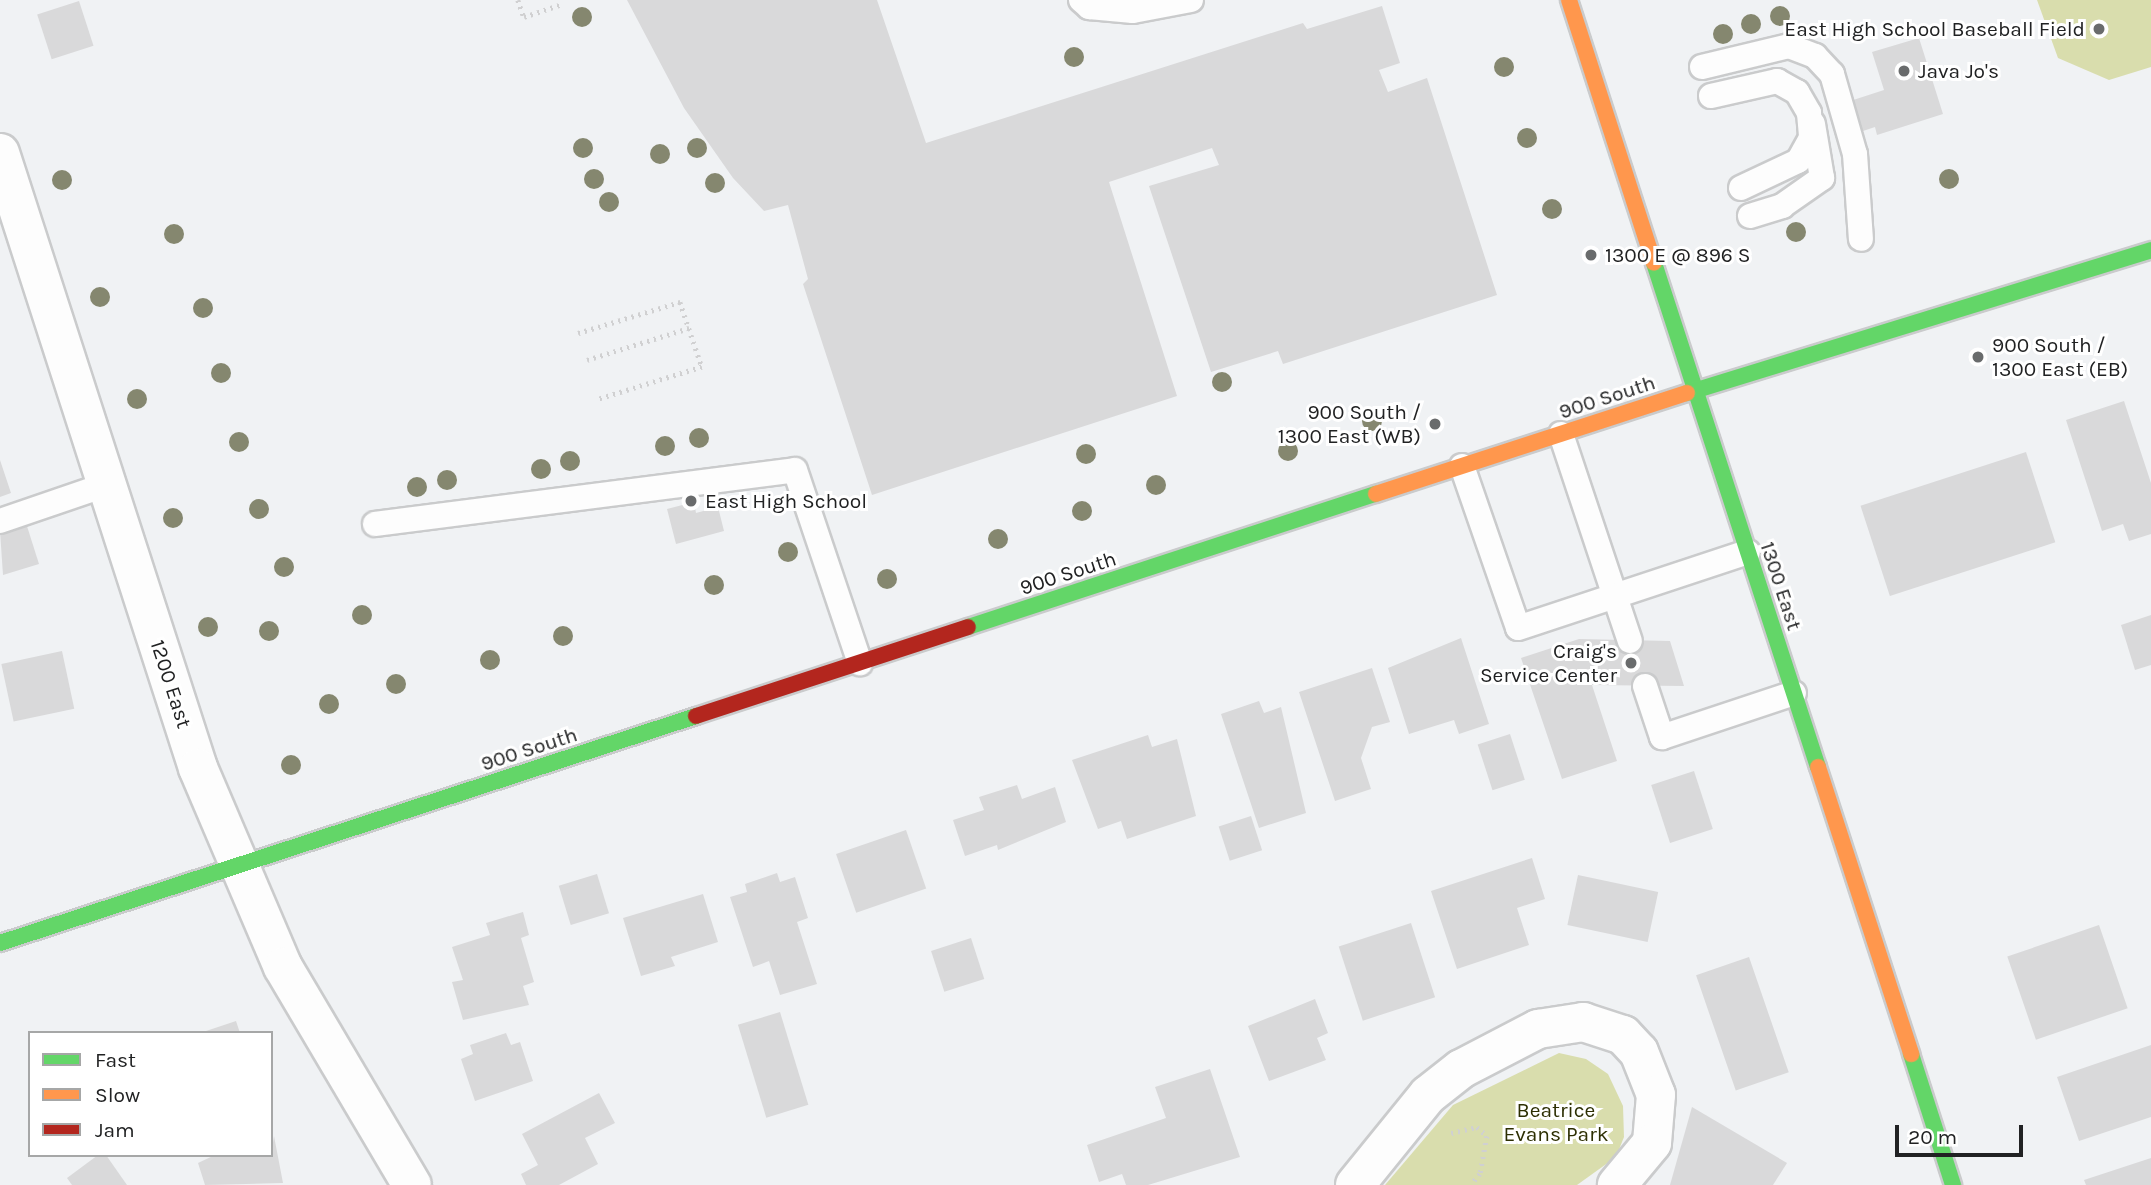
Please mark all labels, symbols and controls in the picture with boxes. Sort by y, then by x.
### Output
place label: East High School Baseball Field [1784,16,2085,42]
marker: East High School Baseball Field [2091,21,2107,37]
place label: Java Jo's [1918,58,1999,84]
marker: Java Jo's [1896,63,1912,79]
place label: 1300 E @ 896 S [1605,242,1751,268]
marker: 1300 E @ 896 S [1583,247,1599,263]
place label: 900 South / 1300 East (EB) [1992,332,2128,382]
marker: 900 South / 1300 East (EB) [1970,349,1986,365]
street label: 900 South [1556,370,1658,424]
place label: 900 South / 1300 East (WB) [1278,399,1421,449]
marker: 900 South / 1300 East (WB) [1427,416,1443,432]
place label: East High School [705,488,867,514]
marker: East High School [683,493,699,509]
street label: 1300 East [1755,539,1807,633]
street label: 900 South [1017,546,1119,600]
street label: 1200 East [145,637,197,731]
place label: Craig's Service Center [1480,638,1617,688]
marker: Craig's Service Center [1623,655,1639,671]
street label: 900 South [478,722,580,776]
legend [28,1031,273,1157]
text: Fast [95,1048,136,1072]
text: Slow [95,1083,140,1107]
park label: Beatrice Evans Park [1503,1097,1609,1147]
scale bar [1899,1112,2027,1156]
text: Jam [95,1118,135,1142]
text: 20 m [1908,1125,1957,1149]

